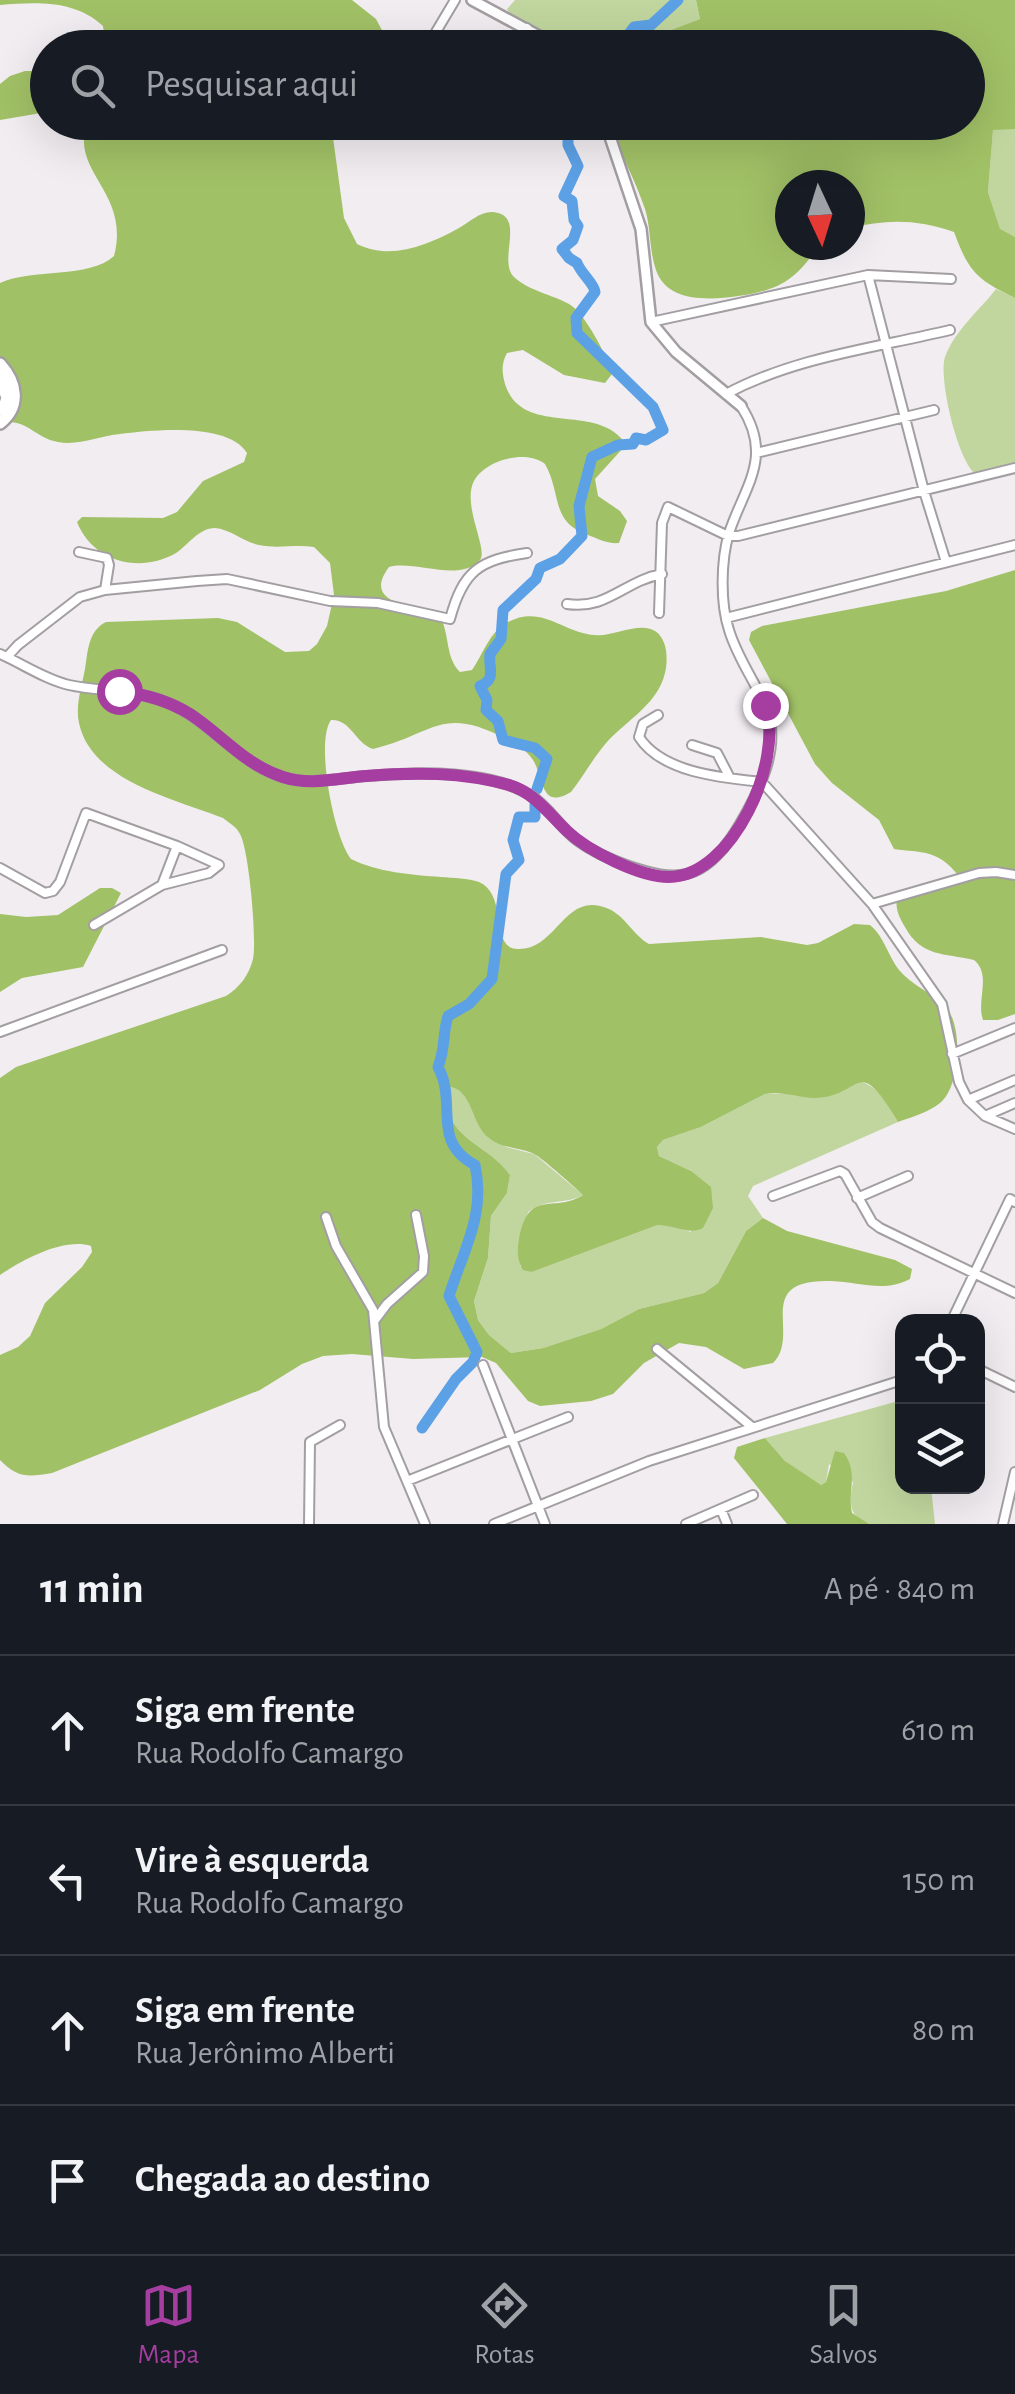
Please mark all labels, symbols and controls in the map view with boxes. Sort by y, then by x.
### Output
search box [30,30,985,140]
icon: search [65,58,120,113]
text: Pesquisar aqui [145,66,358,104]
north arrow [775,170,865,260]
route start [97,669,143,715]
route end [743,683,789,729]
map controls [895,1314,985,1494]
button: locate [895,1314,985,1404]
button: layers [895,1404,985,1494]
text: 11 min [40,1568,144,1610]
text: A pé · 840 m [824,1573,975,1605]
text: Siga em frente [135,1692,355,1730]
icon: ahead [40,1703,95,1758]
text: 610 m [901,1714,975,1746]
text: Rua Rodolfo Camargo [135,1737,404,1769]
text: Vire à esquerda [135,1842,370,1880]
icon: left [40,1853,95,1908]
text: 150 m [903,1864,975,1896]
text: Rua Rodolfo Camargo [135,1887,404,1919]
text: Siga em frente [135,1992,355,2030]
icon: ahead [40,2003,95,2058]
text: 80 m [912,2014,975,2046]
text: Rua Jerônimo Alberti [135,2037,395,2069]
icon: arrive [40,2153,95,2208]
text: Chegada ao destino [135,2161,430,2199]
tab: Mapa [137,2278,199,2372]
tab: Rotas [474,2278,535,2372]
tab: Salvos [810,2278,878,2372]

